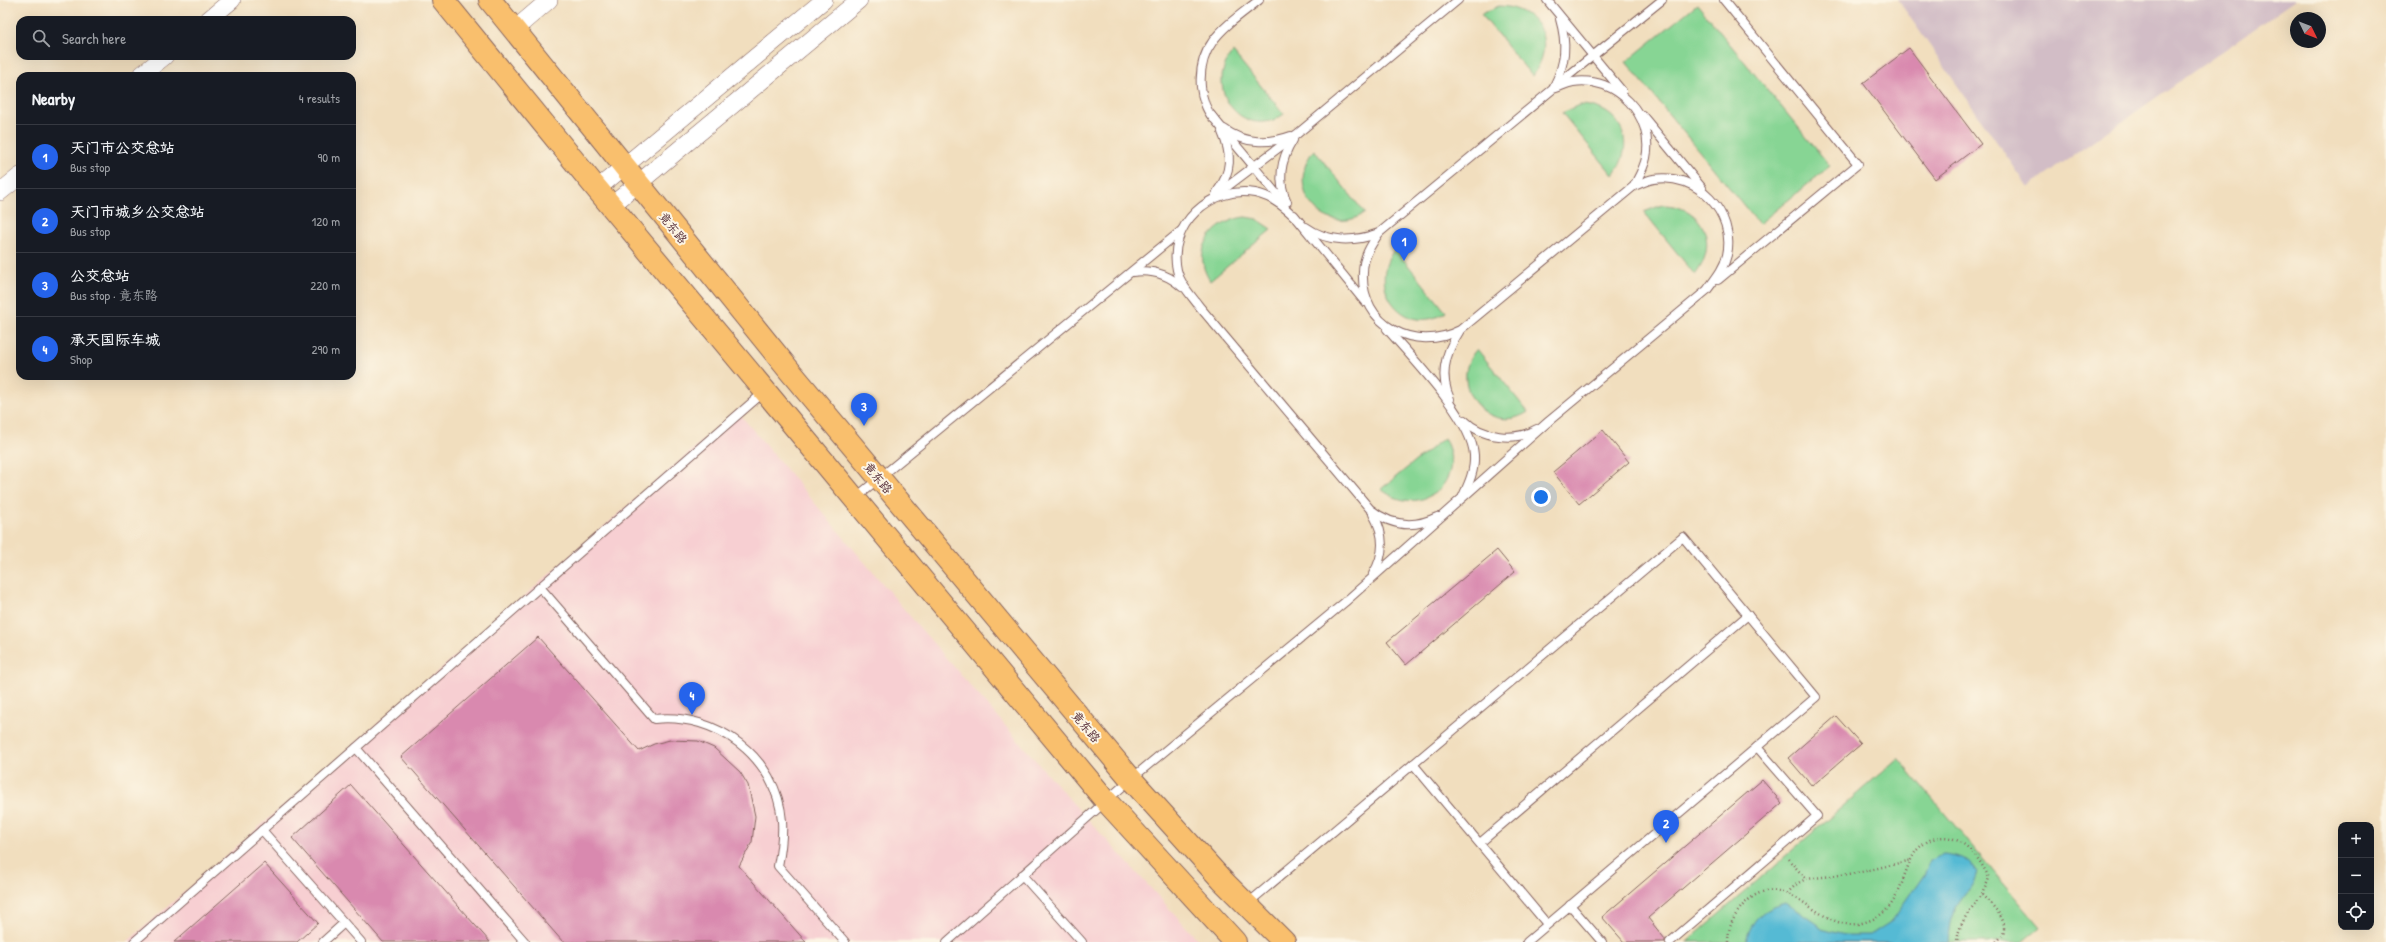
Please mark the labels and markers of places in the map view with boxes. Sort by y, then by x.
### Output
pin: 1 [1391,228,1417,261]
pin: 3 [851,393,877,426]
pin: 4 [679,682,705,715]
pin: 2 [1653,810,1679,843]

